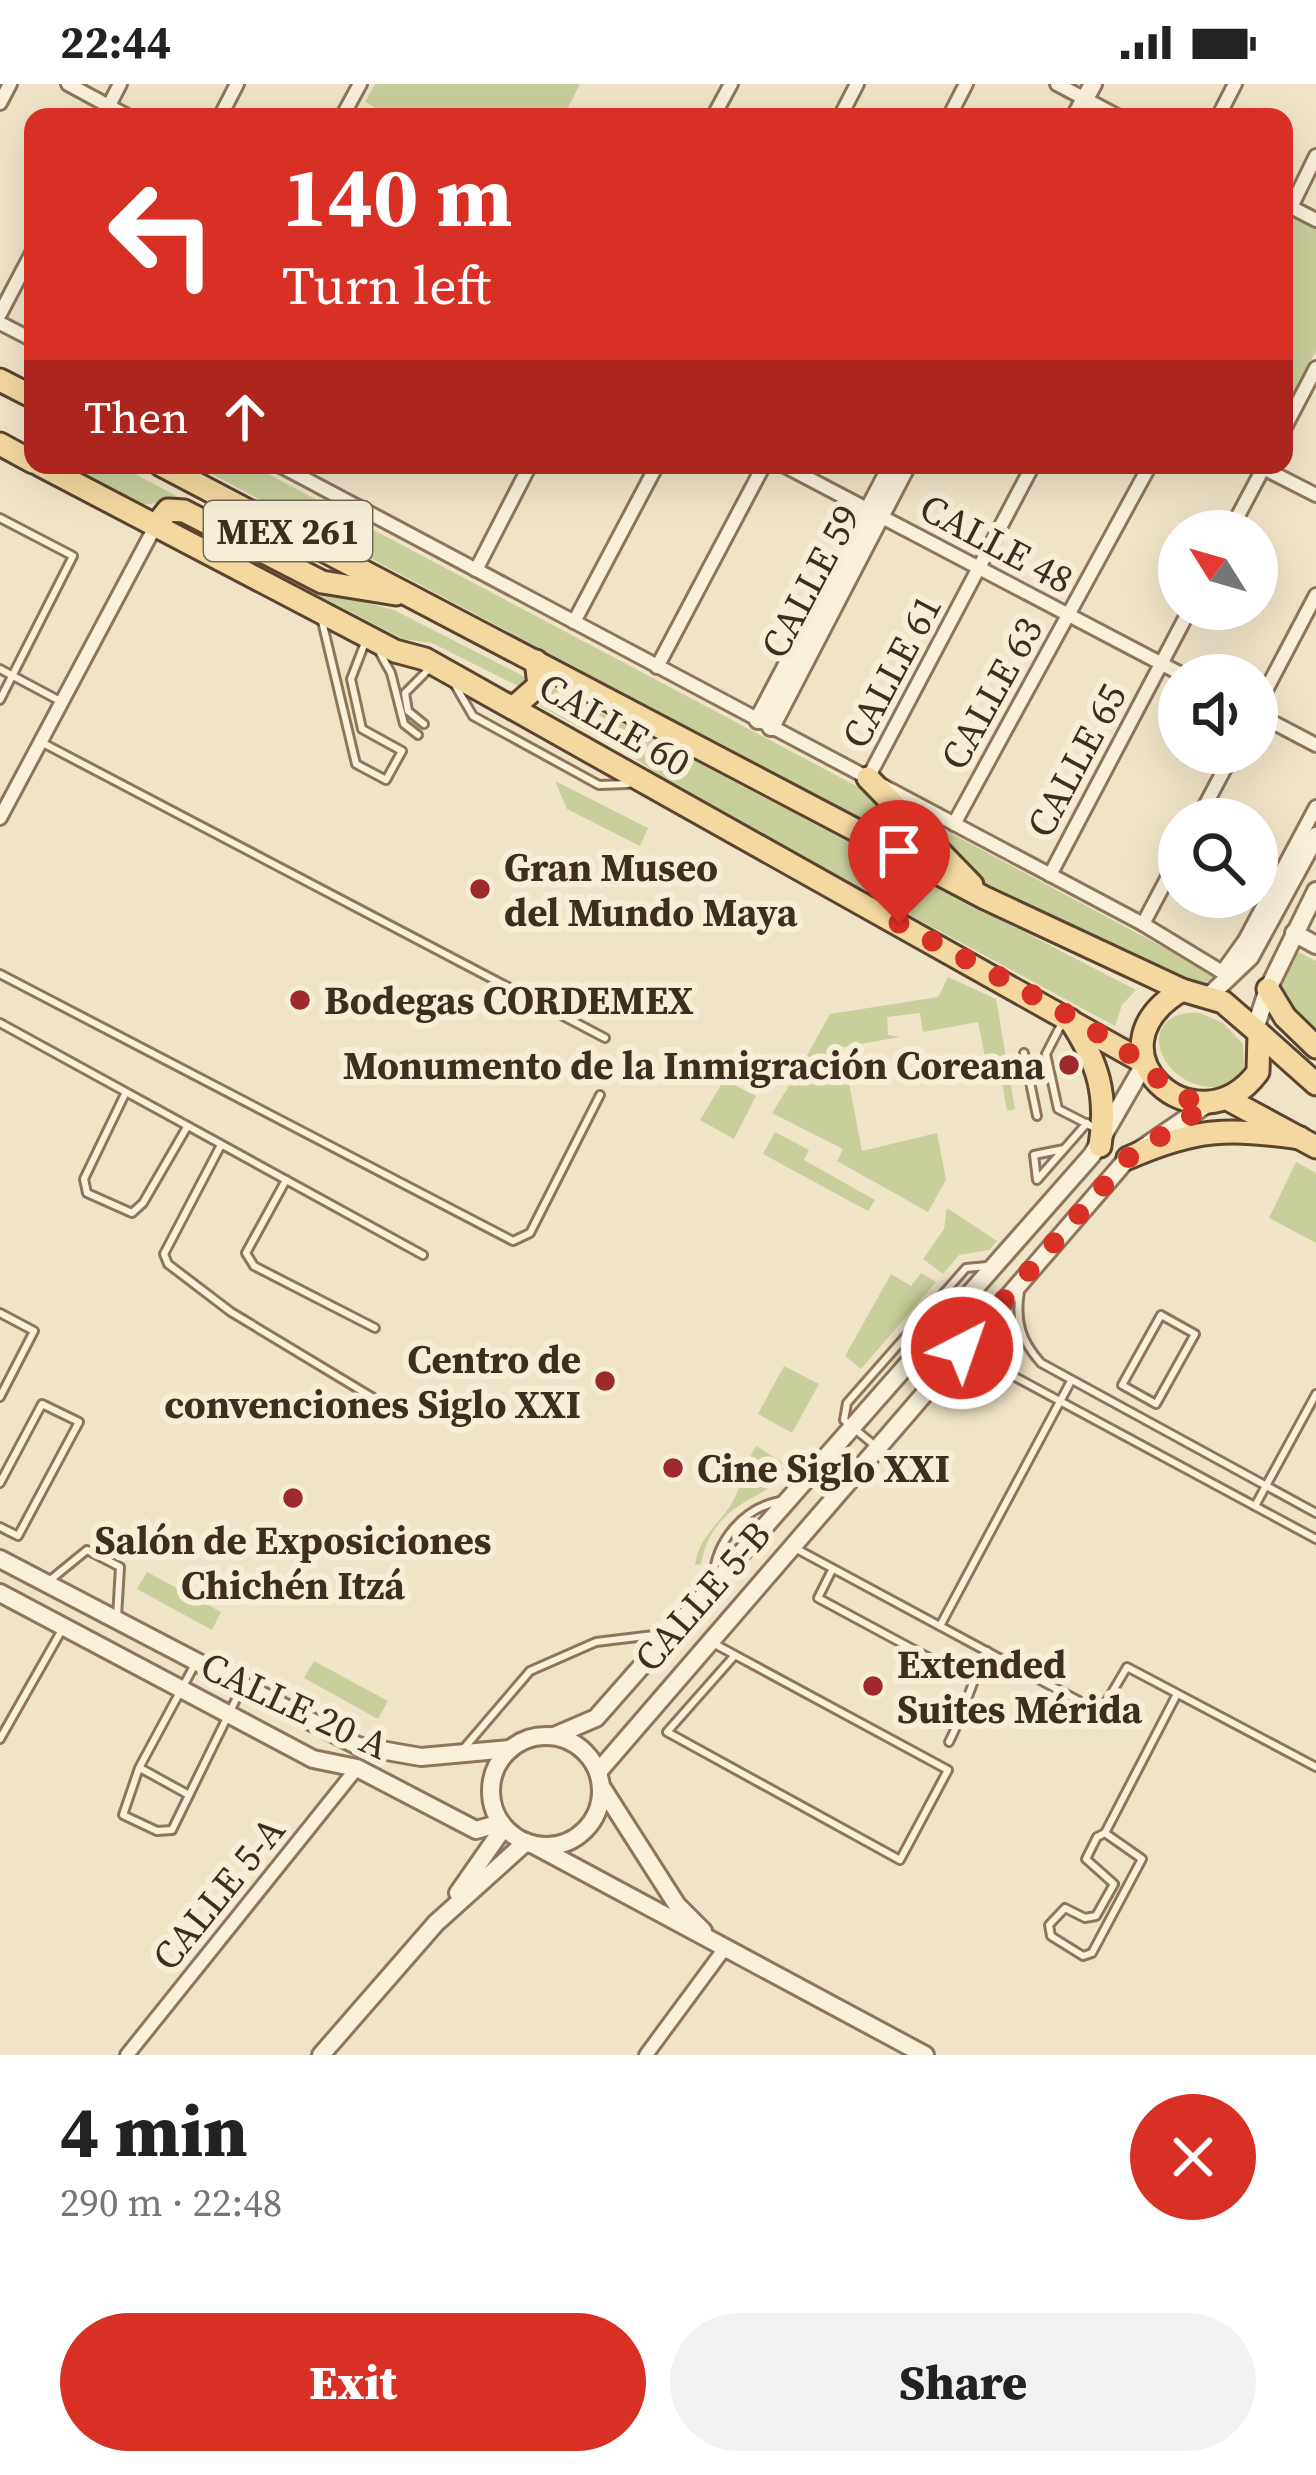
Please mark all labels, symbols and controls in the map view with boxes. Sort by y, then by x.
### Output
text: 22:44 [60,11,171,73]
text: 140 m [282,139,513,254]
icon: left [84,156,240,312]
text: Turn left [282,248,491,322]
icon: ahead [212,384,278,450]
text: Then [84,386,188,448]
street label: CALLE 48 [911,481,1083,606]
street label: CALLE 59 [748,495,873,667]
road number: MEX 261 [204,501,372,561]
north arrow [1158,510,1278,630]
map controls [1158,510,1278,918]
street label: CALLE 61 [829,585,954,757]
street label: CALLE 63 [928,607,1055,779]
button: sound [1158,654,1278,774]
street label: CALLE 60 [529,660,700,789]
street label: CALLE 65 [1014,674,1139,846]
button: search [1158,798,1278,918]
pin [848,800,950,923]
icon: arrive [866,818,932,884]
place label: Gran Museo del Mundo Maya [504,841,798,939]
marker: Gran Museo del Mundo Maya [467,876,493,902]
place label: Bodegas CORDEMEX [324,974,694,1027]
marker: Bodegas CORDEMEX [287,987,313,1013]
place label: Monumento de la Inmigración Coreana [343,1039,1045,1092]
marker: Monumento de la Inmigración Coreana [1056,1052,1082,1078]
position arrow [899,1285,1025,1411]
place label: Centro de convenciones Siglo XXI [164,1333,581,1431]
marker: Centro de convenciones Siglo XXI [592,1368,618,1394]
place label: Cine Siglo XXI [697,1442,950,1495]
marker: Cine Siglo XXI [660,1455,686,1481]
marker: Salón de Exposiciones Chichén Itzá [280,1485,306,1511]
street label: CALLE 5-B [622,1510,783,1683]
place label: Salón de Exposiciones Chichén Itzá [94,1514,492,1612]
place label: Extended Suites Mérida [897,1638,1142,1736]
street label: CALLE 20 A [192,1639,397,1772]
marker: Extended Suites Mérida [860,1673,886,1699]
street label: CALLE 5-A [140,1805,297,1982]
text: 4 min [60,2081,248,2180]
button: close [1130,2094,1256,2220]
text: 290 m · 22:48 [60,2176,282,2229]
button: Exit [60,2313,646,2451]
button: Share [670,2313,1256,2451]

